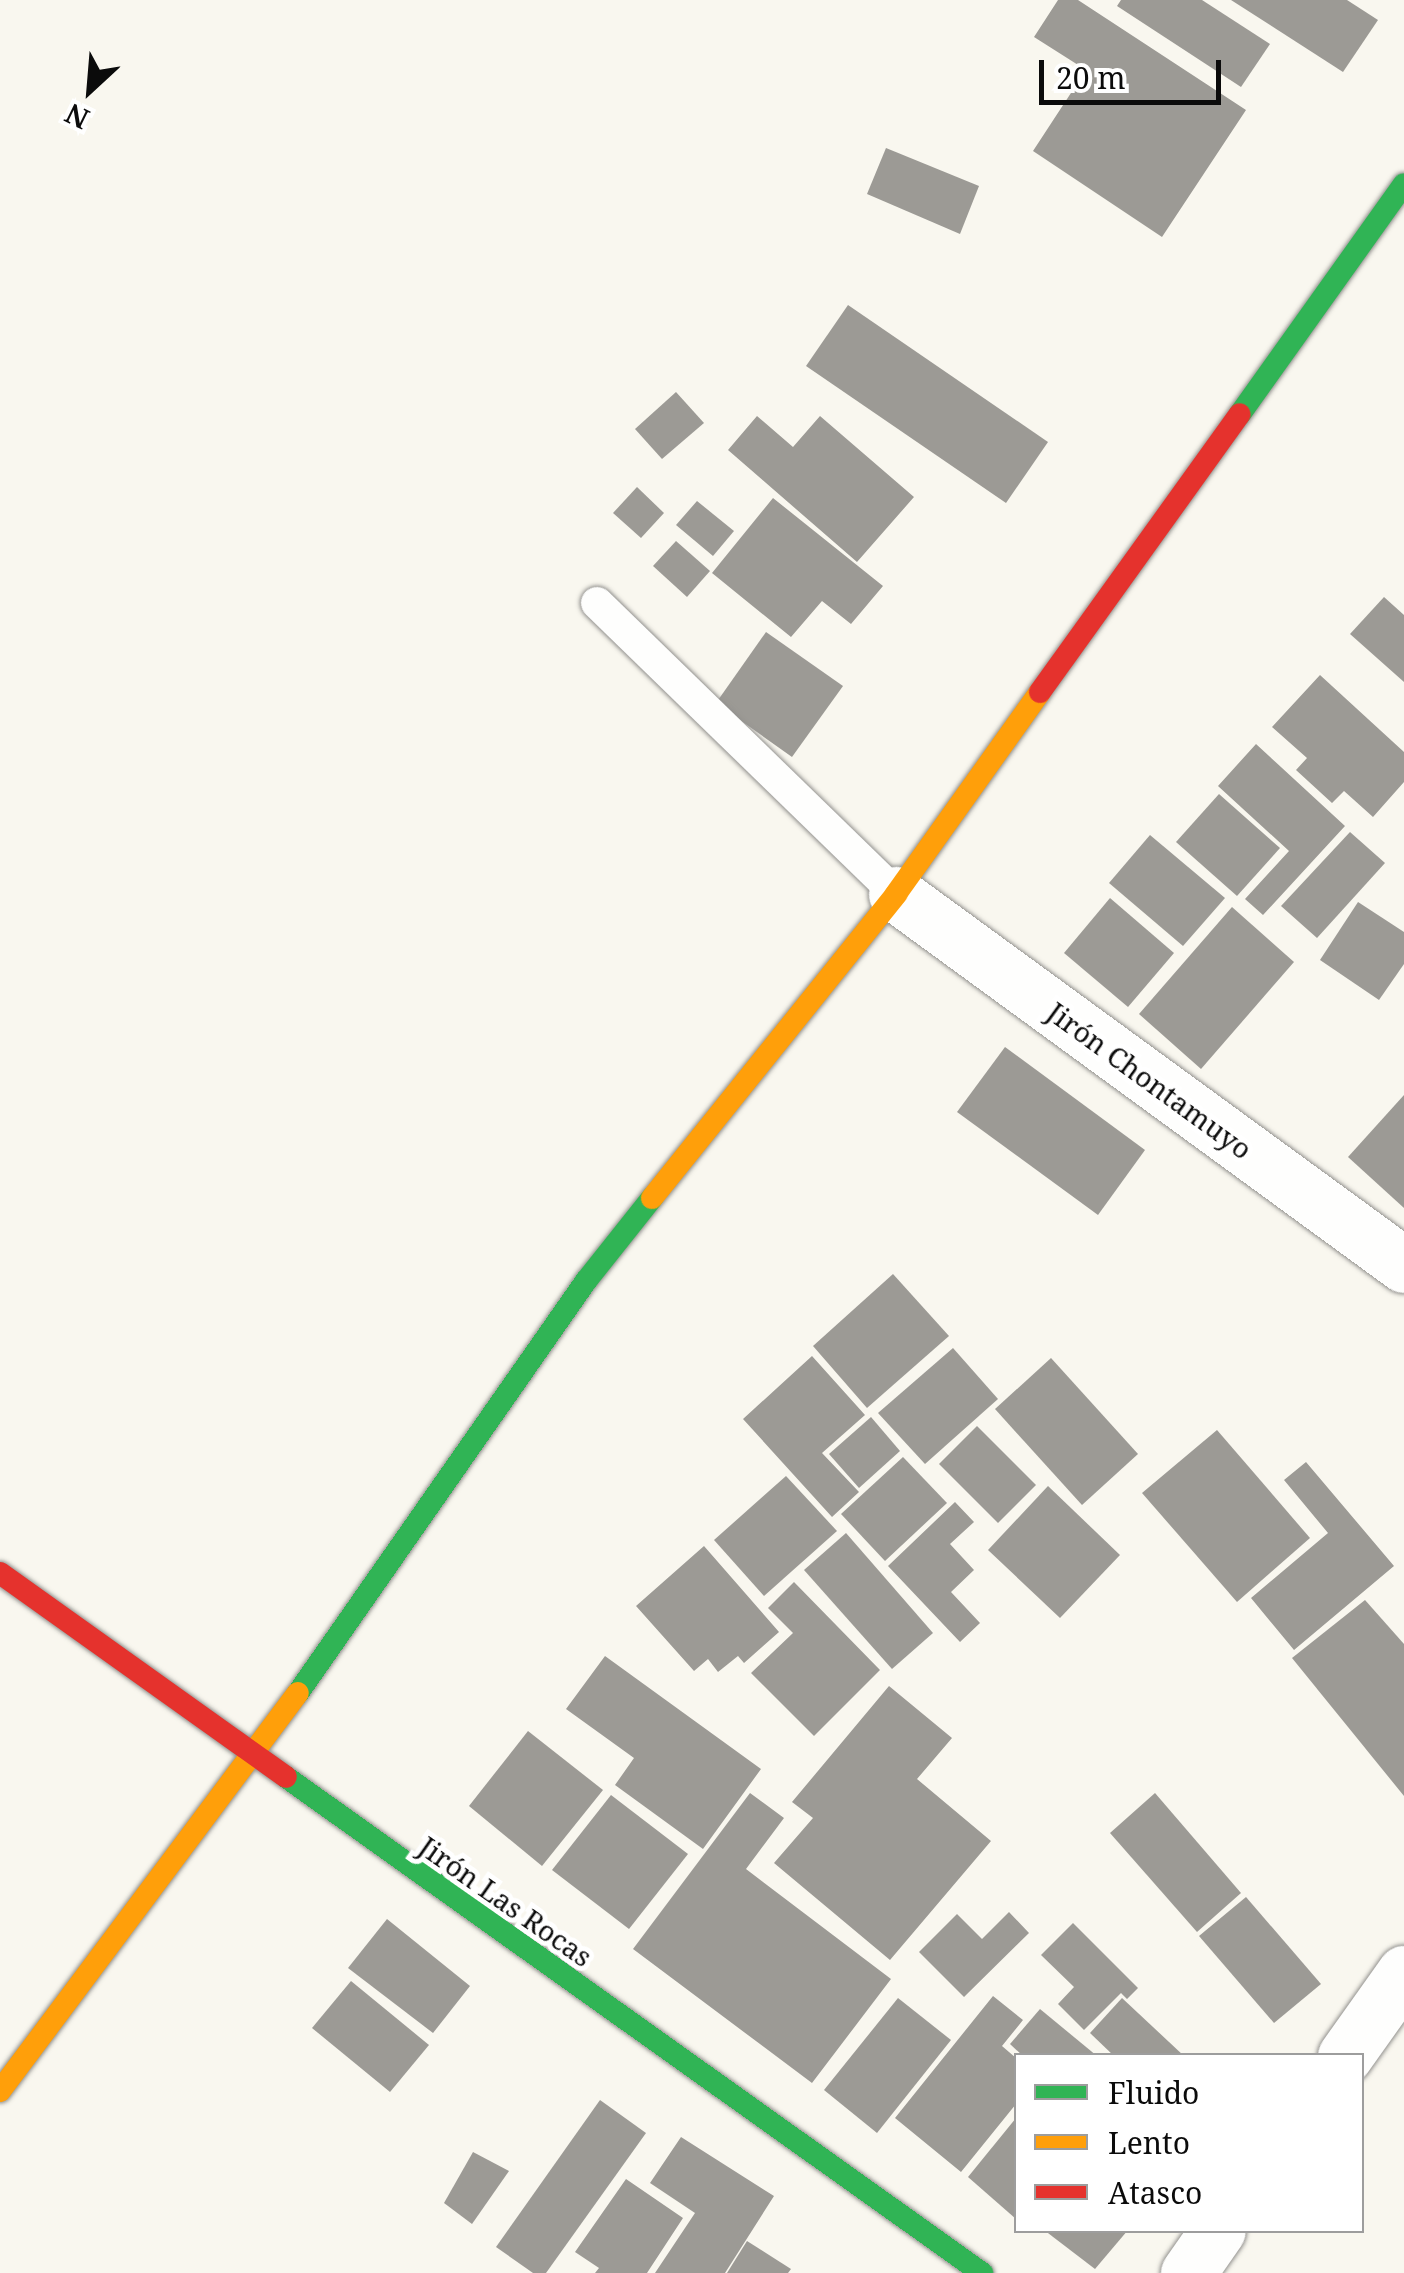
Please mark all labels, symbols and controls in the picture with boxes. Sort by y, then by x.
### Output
north arrow [40,40,140,140]
scale bar [1044,40,1226,102]
text: 20 m [1056,57,1126,98]
text: N [59,95,95,139]
street label: Jirón Chontamuyo [1041,995,1259,1165]
street label: Jirón Las Rocas [413,1829,599,1973]
legend [1014,2053,1364,2233]
text: Fluido [1108,2072,1199,2113]
text: Lento [1108,2122,1190,2163]
text: Atasco [1108,2172,1202,2213]

